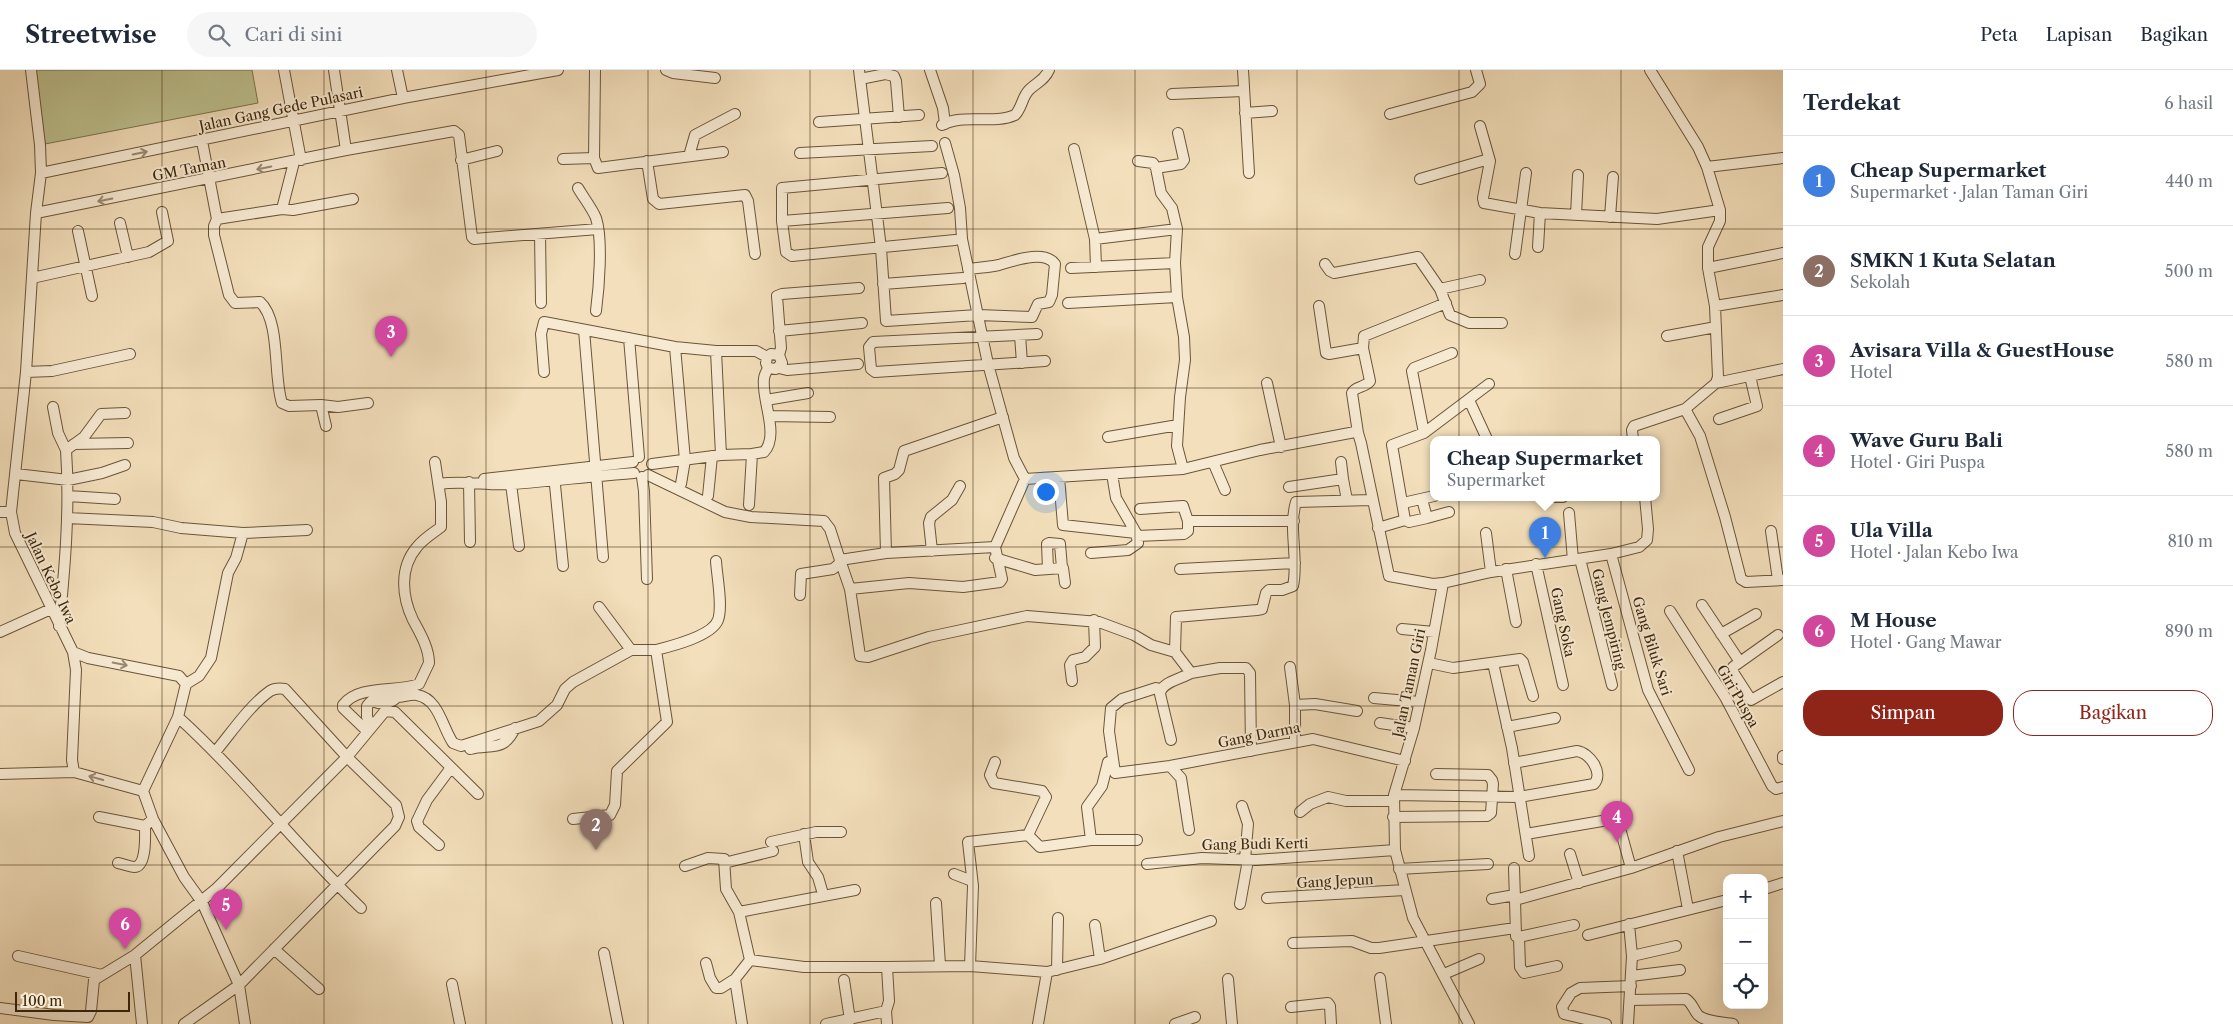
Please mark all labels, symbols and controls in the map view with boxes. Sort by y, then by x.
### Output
search box [187,12,537,57]
text: Streetwise [25,20,157,49]
icon: search [205,21,233,49]
text: Cari di sini [245,23,342,46]
text: Peta [1980,24,2018,46]
text: Lapisan [2046,24,2112,46]
text: Bagikan [2140,24,2208,46]
street label: Jalan Gang Gede Pulasari [195,83,365,136]
text: Terdekat [1803,90,1901,115]
text: 6 hasil [2164,93,2213,113]
one-way arrow [131,148,147,157]
street label: GM Taman [151,153,228,185]
text: Cheap Supermarket [1850,159,2047,182]
one-way arrow [257,163,273,173]
text: 1 [1815,171,1823,191]
text: 440 m [2165,171,2213,191]
text: Supermarket · Jalan Taman Giri [1850,182,2088,202]
one-way arrow [97,195,113,205]
text: SMKN 1 Kuta Selatan [1850,249,2056,272]
text: 2 [1814,261,1824,281]
text: 500 m [2165,261,2213,281]
text: Sekolah [1850,272,1910,292]
pin: 3 [375,316,407,357]
text: Avisara Villa & GuestHouse [1850,339,2114,362]
text: 3 [1814,351,1824,371]
text: 580 m [2166,351,2213,371]
text: Hotel [1850,362,1893,382]
text: Wave Guru Bali [1850,429,2003,452]
popup [1430,436,1660,501]
text: 4 [1814,441,1824,461]
text: 580 m [2166,441,2213,461]
text: Cheap Supermarket [1447,447,1643,470]
text: Hotel · Giri Puspa [1850,452,1985,472]
text: Supermarket [1447,470,1545,490]
your location [1033,479,1059,505]
pin: 1 [1529,517,1561,558]
text: Ula Villa [1850,519,1933,542]
street label: Jalan Kebo Iwa [21,528,80,627]
text: 5 [1815,531,1823,551]
text: 810 m [2167,531,2213,551]
text: Hotel · Jalan Kebo Iwa [1850,542,2018,562]
street label: Gang Jempiring [1588,567,1630,672]
street label: Gang Soka [1547,586,1579,659]
street label: Gang Biluk Sari [1628,594,1676,698]
text: M House [1850,609,1937,632]
text: 6 [1814,621,1824,641]
text: 890 m [2165,621,2213,641]
street label: Jalan Taman Giri [1388,627,1429,741]
text: Hotel · Gang Mawar [1850,632,2002,652]
one-way arrow [112,660,128,669]
street label: Giri Puspa [1713,661,1763,731]
button: Simpan [1803,690,2003,736]
button: Bagikan [2013,690,2213,736]
street label: Gang Darma [1216,718,1302,752]
one-way arrow [88,773,104,782]
pin: 4 [1601,801,1633,842]
pin: 2 [580,809,612,850]
street label: Gang Budi Kerti [1201,834,1309,854]
street label: Gang Jepun [1296,870,1374,892]
map controls [1723,874,1768,1009]
button: + [1723,874,1768,919]
pin: 5 [210,889,242,930]
pin: 6 [109,908,141,949]
button: − [1723,919,1768,964]
button: locate [1723,964,1768,1009]
scale bar [15,989,130,1012]
text: 100 m [22,992,62,1010]

